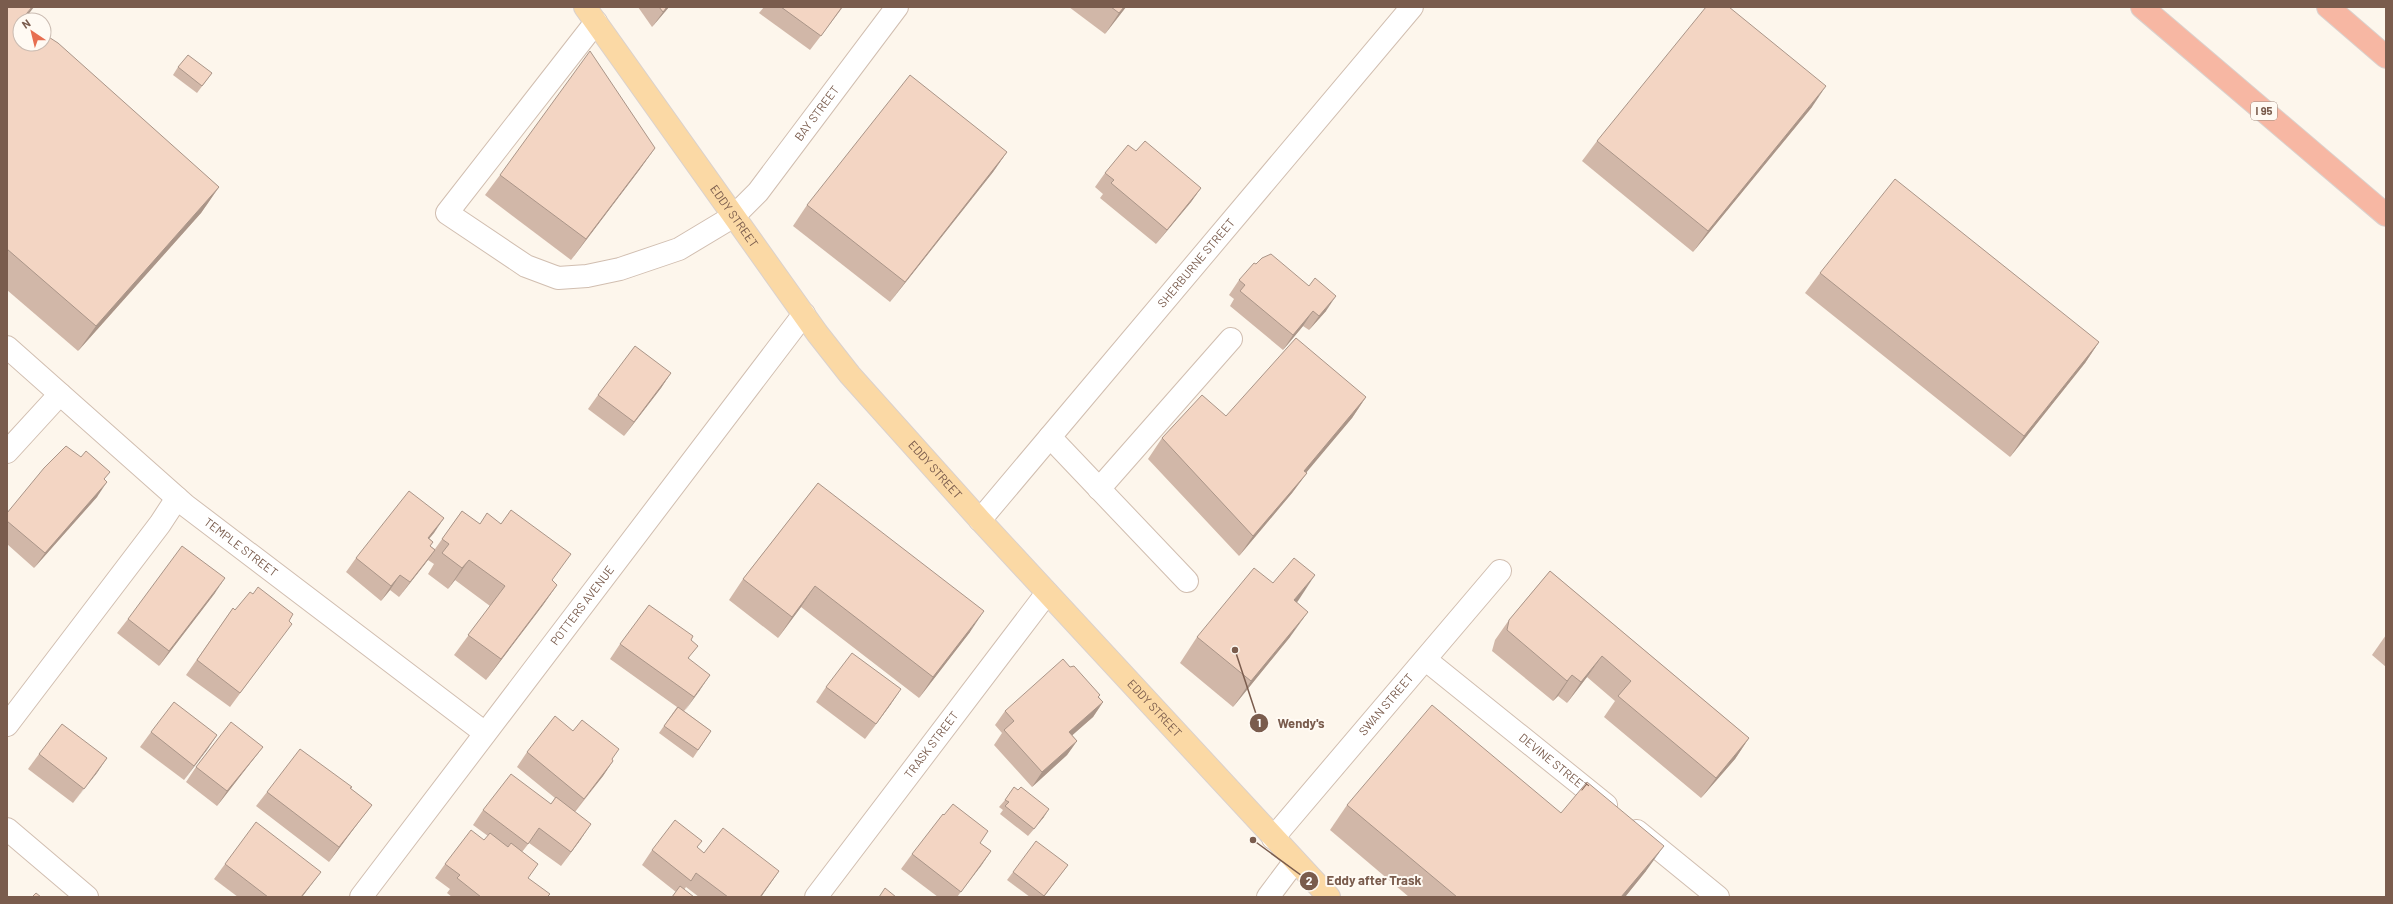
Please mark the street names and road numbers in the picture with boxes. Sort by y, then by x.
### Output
street label: BAY STREET [791,82,842,143]
road number: I 95 [2251,102,2277,120]
street label: EDDY STREET [708,182,762,250]
street label: SHERBURNE STREET [1154,215,1237,310]
street label: EDDY STREET [906,437,966,501]
street label: TEMPLE STREET [202,514,281,579]
street label: POTTERS AVENUE [547,562,616,648]
street label: SWAN STREET [1355,670,1416,738]
street label: EDDY STREET [1125,676,1185,740]
street label: TRASK STREET [901,708,961,781]
street label: DEVINE STREET [1517,730,1592,794]

